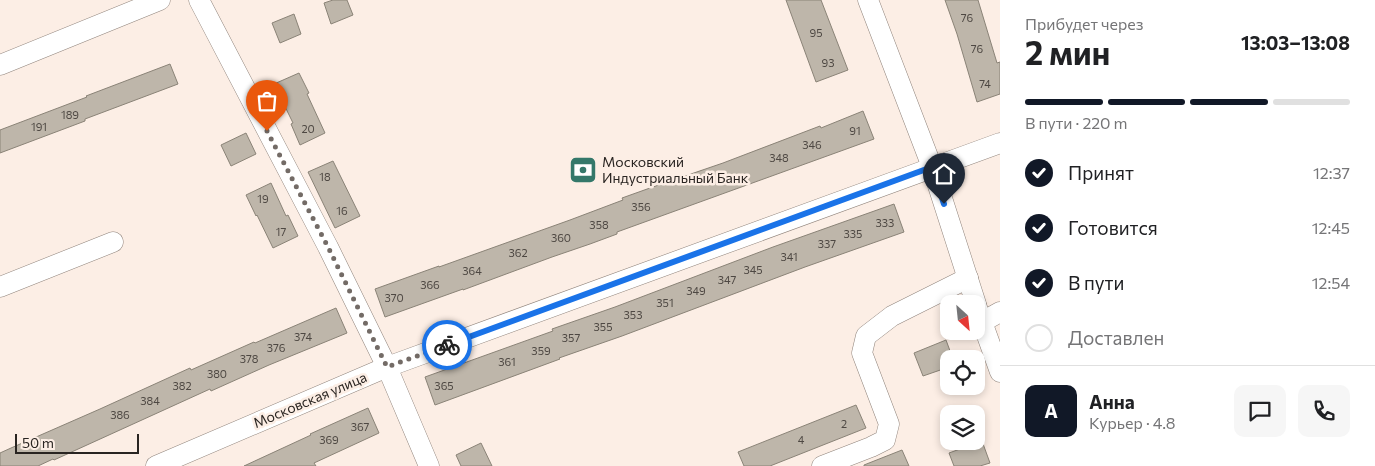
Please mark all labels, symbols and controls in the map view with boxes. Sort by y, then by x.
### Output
house number: 76 [961,11,974,24]
text: Прибудет через [1025,14,1144,33]
house number: 95 [810,26,823,39]
text: 13:03–13:08 [1241,31,1350,54]
text: 2 мин [1025,32,1110,72]
house number: 76 [971,42,984,55]
house number: 93 [822,56,834,69]
house number: 74 [979,77,991,90]
pin [246,80,288,131]
icon: bag [253,87,281,115]
house number: 189 [61,108,79,121]
text: В пути · 220 m [1025,113,1128,132]
house number: 191 [31,120,47,133]
house number: 20 [301,122,315,135]
house number: 91 [849,124,861,137]
house number: 346 [802,138,822,151]
house number: 348 [769,151,789,164]
place label: Московский Индустриальный Банк [602,153,749,186]
pin [923,153,965,204]
bank icon: Московский Индустриальный Банк [568,155,598,185]
icon: check [1025,159,1053,187]
icon: home [930,160,958,188]
text: Принят [1068,161,1134,184]
text: 12:37 [1313,163,1350,182]
house number: 18 [319,170,331,183]
house number: 19 [257,192,269,205]
house number: 356 [631,200,651,213]
house number: 16 [336,204,348,217]
icon: check [1025,214,1053,242]
house number: 333 [876,216,894,229]
text: Готовится [1068,216,1158,239]
house number: 358 [589,218,609,231]
text: 12:45 [1312,218,1350,237]
house number: 17 [276,225,286,238]
house number: 335 [844,227,862,240]
house number: 360 [551,231,571,244]
house number: 337 [818,237,836,250]
house number: 362 [508,246,528,259]
house number: 341 [780,250,798,263]
house number: 345 [743,263,763,276]
house number: 364 [462,264,482,277]
icon: check [1025,269,1053,297]
text: В пути [1068,271,1124,294]
house number: 347 [718,273,736,286]
text: 12:54 [1312,273,1350,292]
house number: 366 [420,278,440,291]
house number: 349 [686,284,706,297]
house number: 370 [384,291,404,304]
north arrow [940,295,985,340]
map controls [940,295,985,450]
house number: 351 [656,296,674,309]
house number: 353 [624,308,642,321]
courier [422,320,472,370]
house number: 355 [594,320,612,333]
text: Доставлен [1068,326,1164,349]
house number: 374 [294,330,312,343]
icon: bike [433,331,461,359]
house number: 357 [562,331,580,344]
house number: 376 [267,341,286,354]
house number: 359 [531,344,551,357]
button: locate [940,350,985,395]
house number: 378 [240,352,259,365]
house number: 361 [498,355,516,368]
house number: 380 [207,367,227,380]
street label: Московская улица [251,368,369,431]
house number: 382 [172,379,192,392]
house number: 365 [434,379,454,392]
button: chat [1234,385,1286,437]
button: phone [1298,385,1350,437]
text: Анна [1089,390,1135,413]
house number: 384 [140,394,160,407]
text: А [1044,399,1058,422]
button: layers [940,405,985,450]
house number: 386 [110,408,130,421]
text: Курьер · 4.8 [1089,413,1175,432]
house number: 2 [841,417,847,430]
house number: 367 [351,420,370,433]
scale bar [15,431,139,454]
house number: 369 [319,433,339,446]
house number: 4 [798,433,805,446]
text: 50 m [22,434,54,451]

